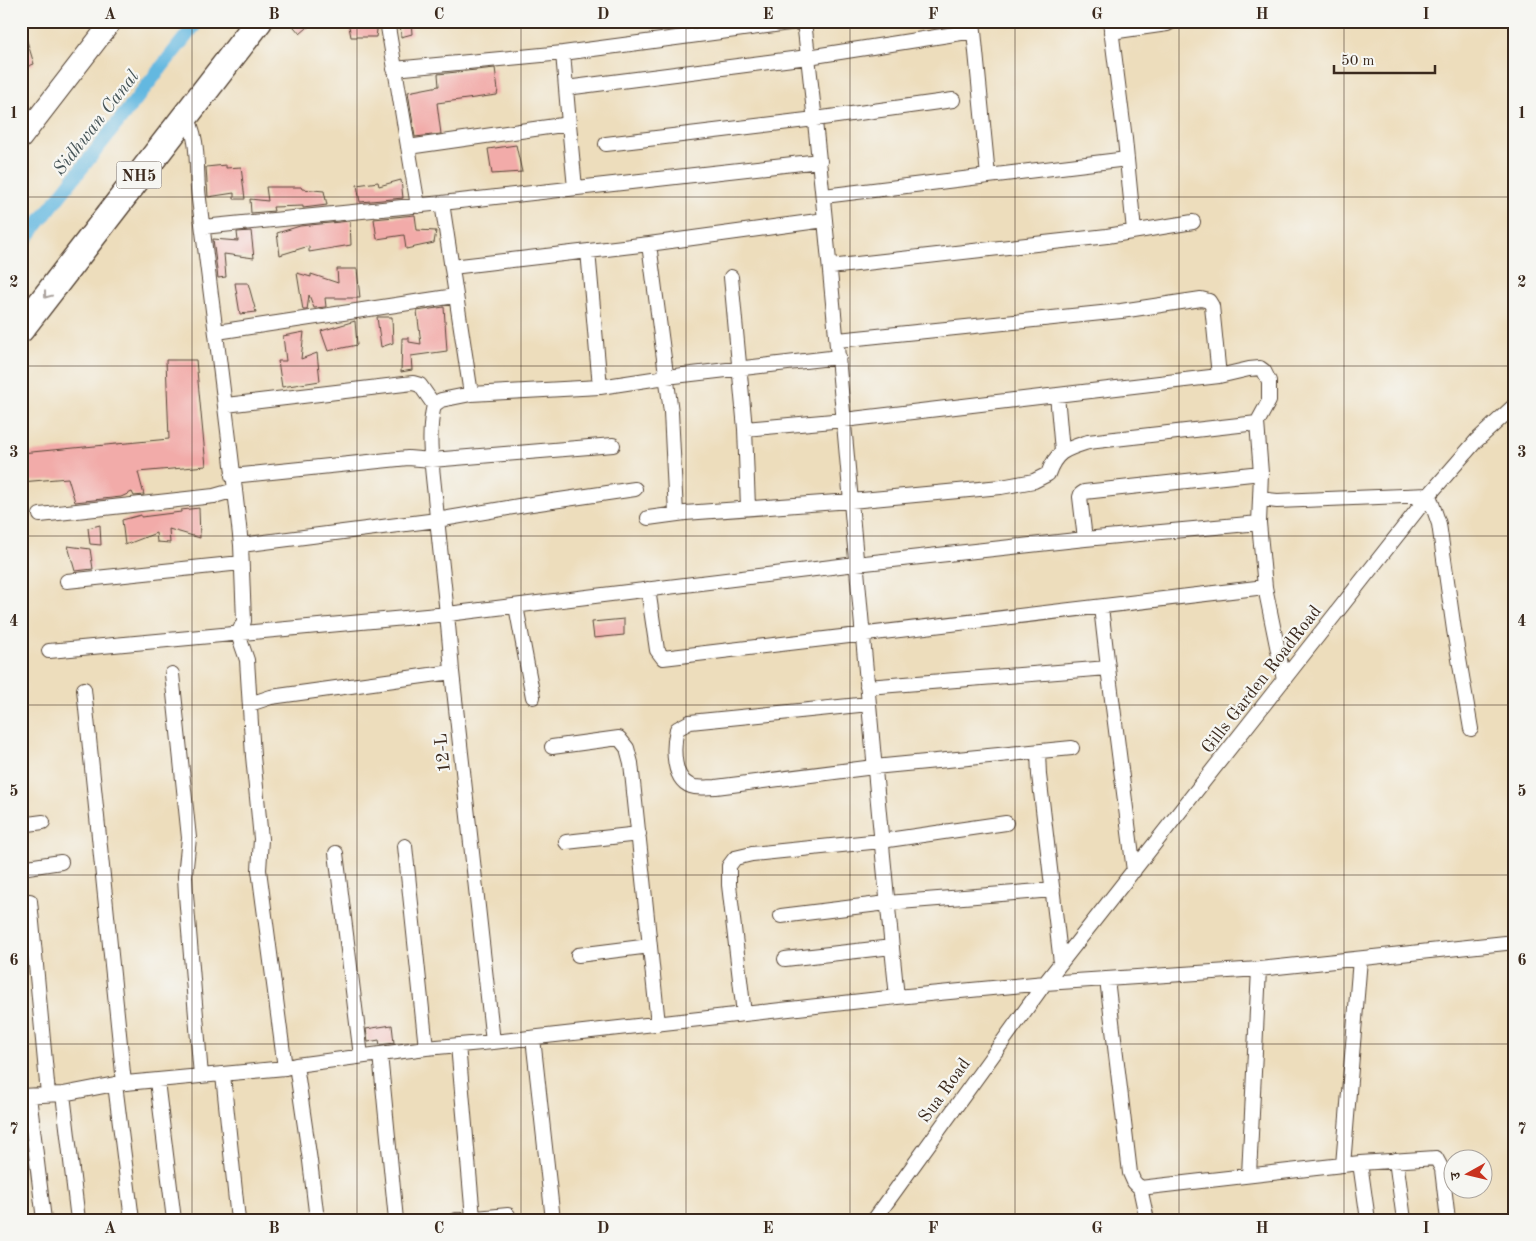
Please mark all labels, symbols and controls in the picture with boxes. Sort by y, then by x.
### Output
text: A [104,7,116,23]
text: B [268,7,280,23]
text: C [434,7,444,23]
text: D [597,7,609,23]
text: E [762,7,774,23]
text: F [928,7,939,23]
text: G [1091,7,1103,23]
text: H [1255,7,1269,23]
text: I [1422,7,1430,23]
scale bar [1334,42,1435,74]
text: 50 m [1341,54,1375,69]
water label: Sidhwan Canal [50,67,144,180]
text: 1 [9,106,19,122]
text: 1 [1517,106,1527,122]
road number: NH5 [116,162,162,188]
text: 2 [9,275,19,291]
text: 2 [1517,275,1527,291]
one-way arrow [44,289,53,299]
text: 3 [9,445,19,461]
text: 3 [1517,445,1527,461]
street label: Gills Garden RoadRoad [1199,602,1325,757]
text: 4 [9,614,19,630]
text: 4 [1517,614,1527,630]
street label: 12-L [432,732,454,774]
text: 5 [9,784,19,800]
text: 5 [1517,784,1527,800]
text: 6 [9,953,19,969]
text: 6 [1517,953,1527,969]
street label: Sua Road [916,1055,974,1126]
text: 7 [9,1122,19,1138]
text: 7 [1517,1122,1527,1138]
north arrow [1444,1148,1494,1198]
text: उ [1449,1170,1464,1181]
text: A [104,1221,116,1237]
text: B [268,1221,280,1237]
text: C [434,1221,444,1237]
text: D [597,1221,609,1237]
text: E [762,1221,774,1237]
text: F [928,1221,939,1237]
text: G [1091,1221,1103,1237]
text: H [1255,1221,1269,1237]
text: I [1422,1221,1430,1237]

